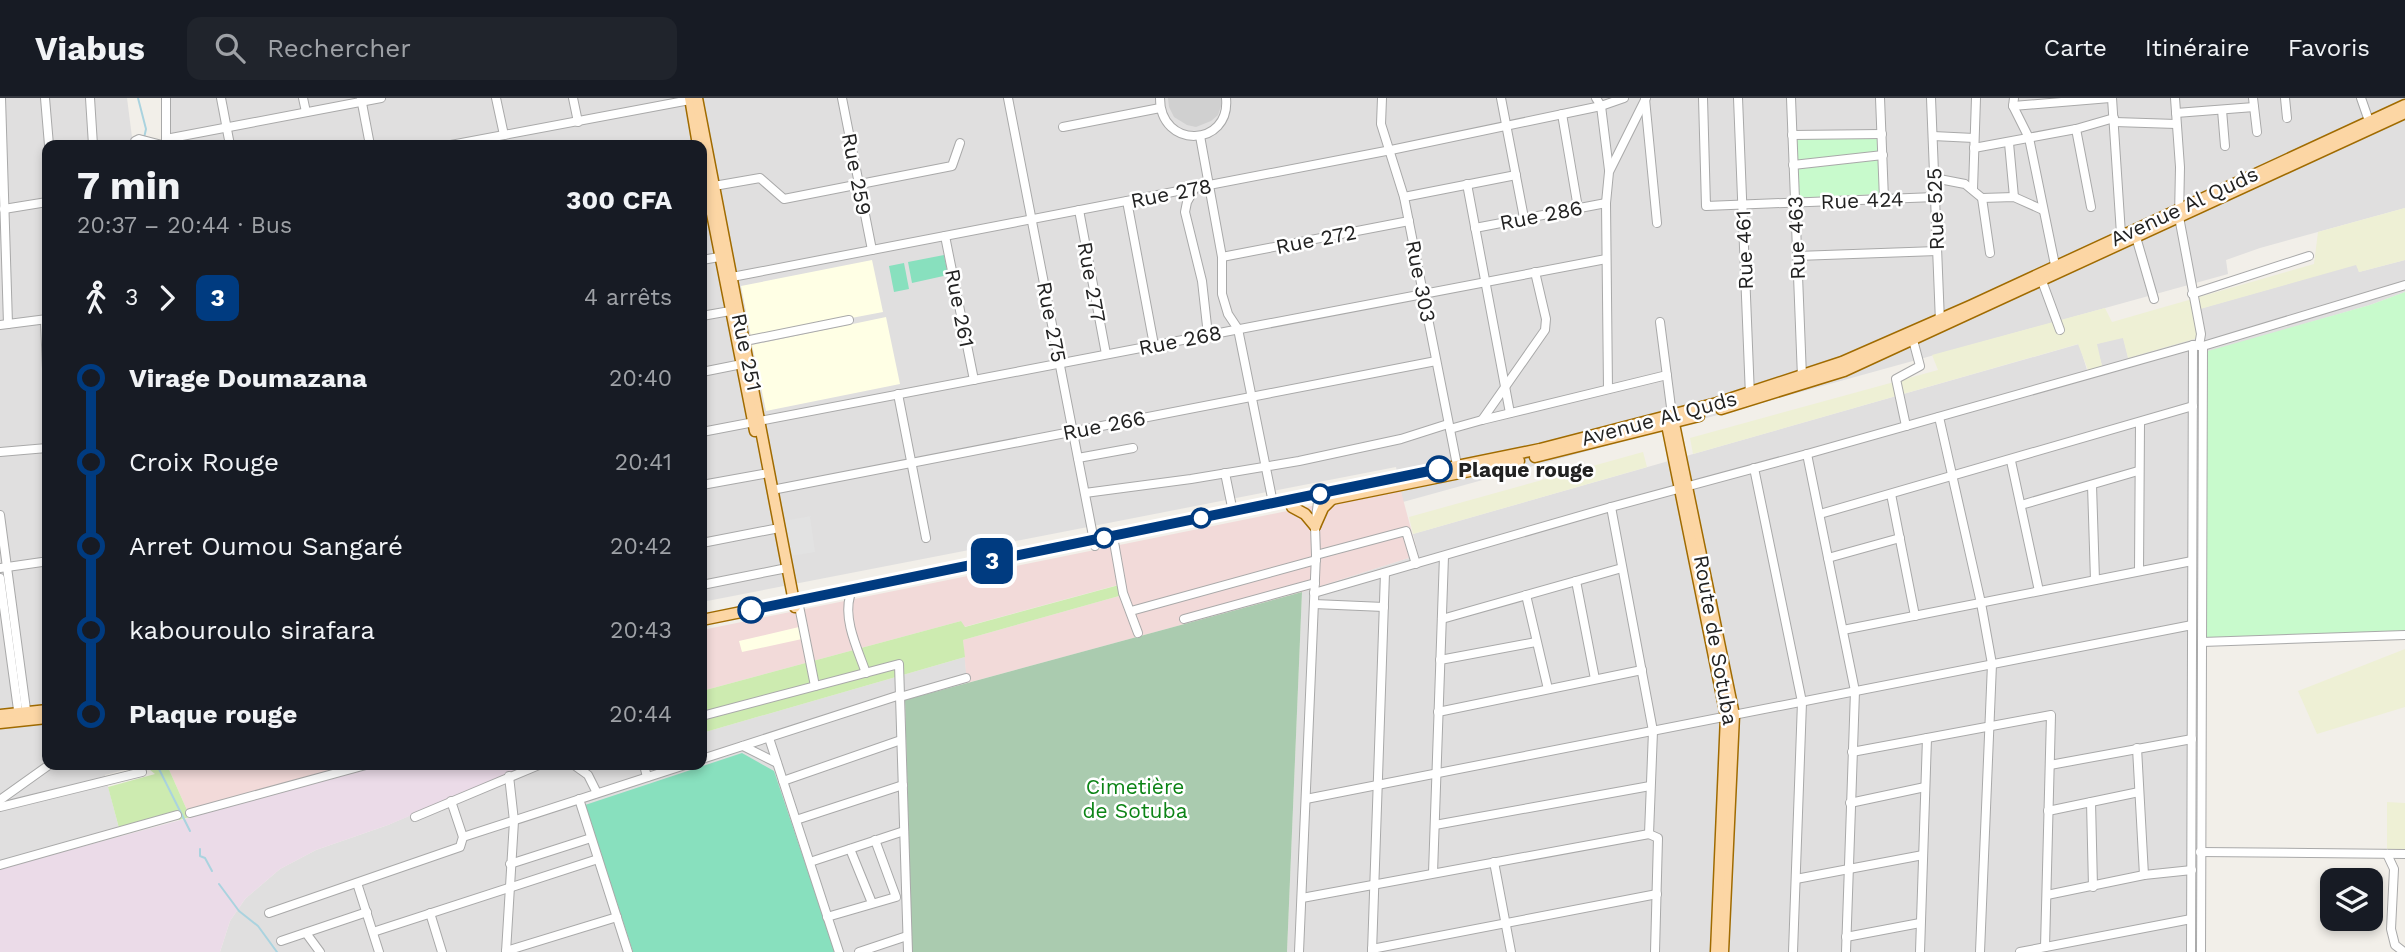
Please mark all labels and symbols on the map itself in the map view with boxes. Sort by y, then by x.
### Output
street label: Rue 259 [837,131,877,217]
street label: Avenue Al Quds [2106,161,2262,251]
street label: Rue 525 [1921,167,1949,251]
street label: Rue 278 [1128,173,1214,213]
street label: Rue 424 [1820,186,1904,214]
street label: Rue 286 [1497,195,1585,235]
street label: Rue 463 [1782,196,1810,280]
street label: Rue 461 [1730,210,1758,290]
street label: Rue 272 [1273,219,1359,259]
street label: Rue 303 [1401,238,1441,324]
street label: Rue 277 [1073,240,1111,324]
street label: Rue 261 [940,267,980,349]
street label: Rue 275 [1032,279,1072,365]
street label: Rue 251 [727,311,767,393]
street label: Rue 268 [1136,320,1224,360]
street label: Avenue Al Quds [1578,385,1740,451]
street label: Rue 266 [1061,405,1147,445]
marker: Plaque rouge [1426,456,1452,482]
place label: Plaque rouge [1458,457,1594,482]
unlabelled marker [1310,484,1330,504]
unlabelled marker [1191,508,1211,528]
unlabelled marker [1094,528,1114,548]
line badge: 3 [969,538,1015,584]
street label: Route de Sotuba [1689,553,1743,727]
unlabelled marker [738,597,764,623]
park label: Cimetière de Sotuba [1082,774,1188,823]

